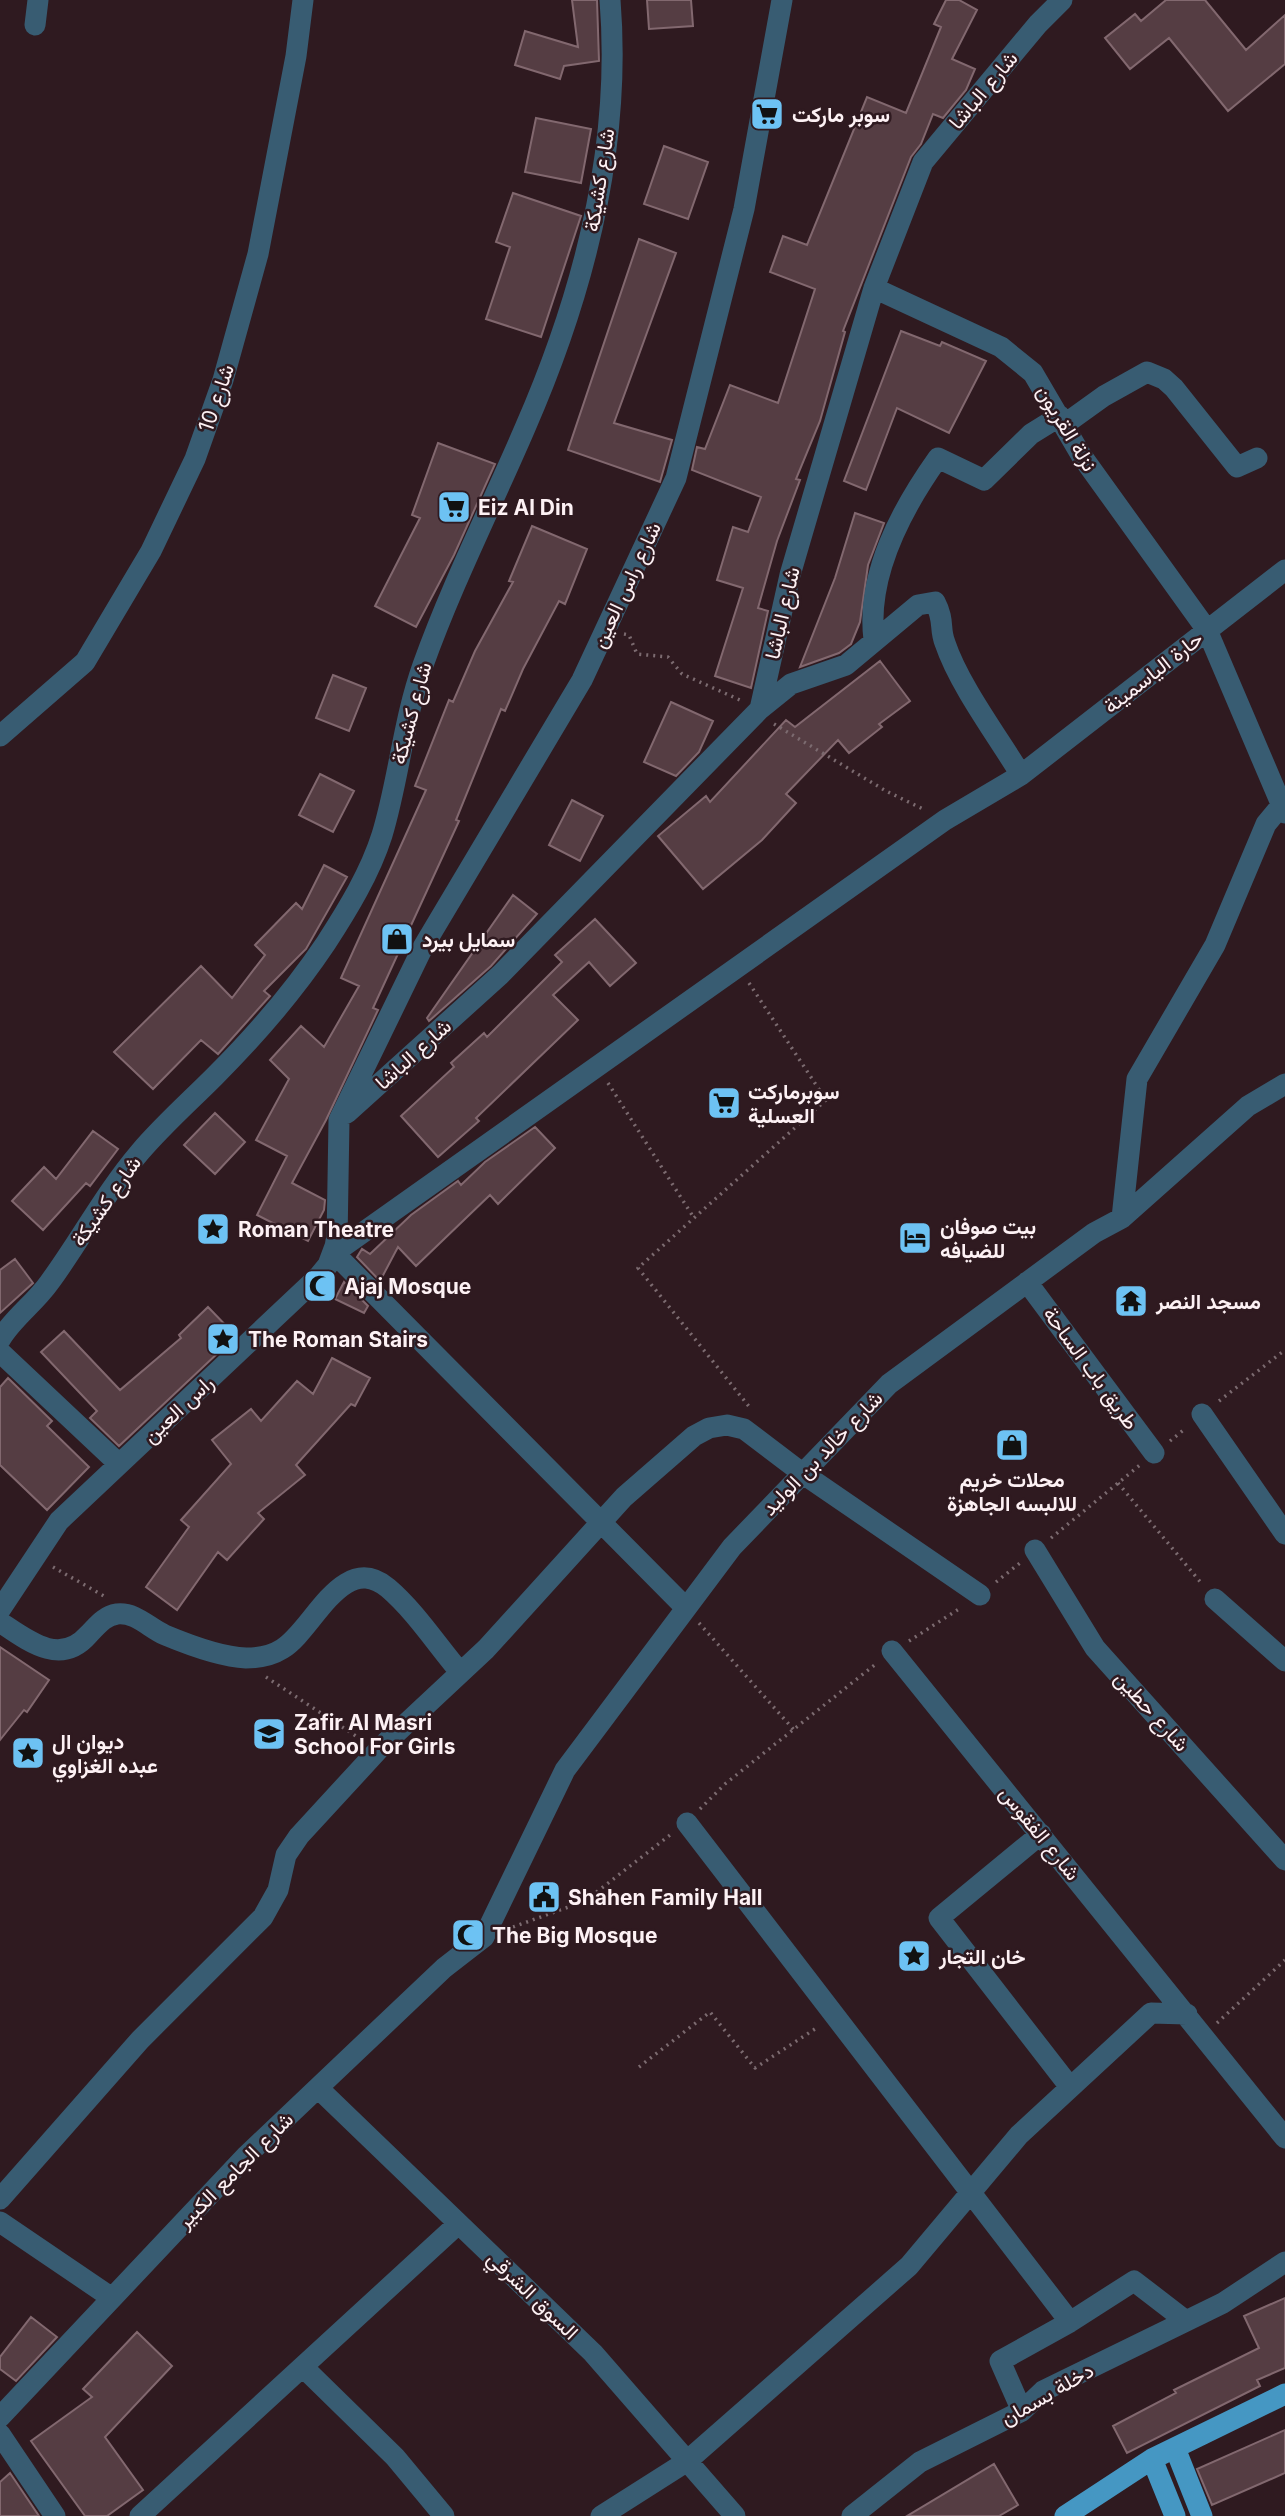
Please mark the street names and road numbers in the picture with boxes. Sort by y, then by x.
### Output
street label: شارع الباشا [943,46,1024,135]
street label: شارع كشيكة [578,126,621,234]
street label: شارع 10 [193,361,241,436]
street label: نزلة القريون [1031,380,1102,476]
street label: شارع راس العين [586,518,668,653]
street label: شارع الباشا [759,564,807,662]
street label: حارة الياسمينة [1098,626,1208,719]
street label: شارع كشيكة [385,659,439,767]
street label: شارع الباشا [370,1013,458,1096]
street label: شارع كشيكة [66,1151,148,1252]
street label: طريق باب الساحة [1037,1302,1144,1435]
street label: راس العين [137,1370,219,1449]
street label: شارع خالد بن الوليد [756,1386,889,1522]
street label: شارع حطين [1108,1666,1195,1758]
street label: شارع الفقوس [993,1781,1086,1886]
street label: شارع الجامع الكبير [171,2107,300,2235]
street label: السوق الشرقي [479,2245,584,2348]
street label: دخلة بسمان [996,2357,1098,2431]

